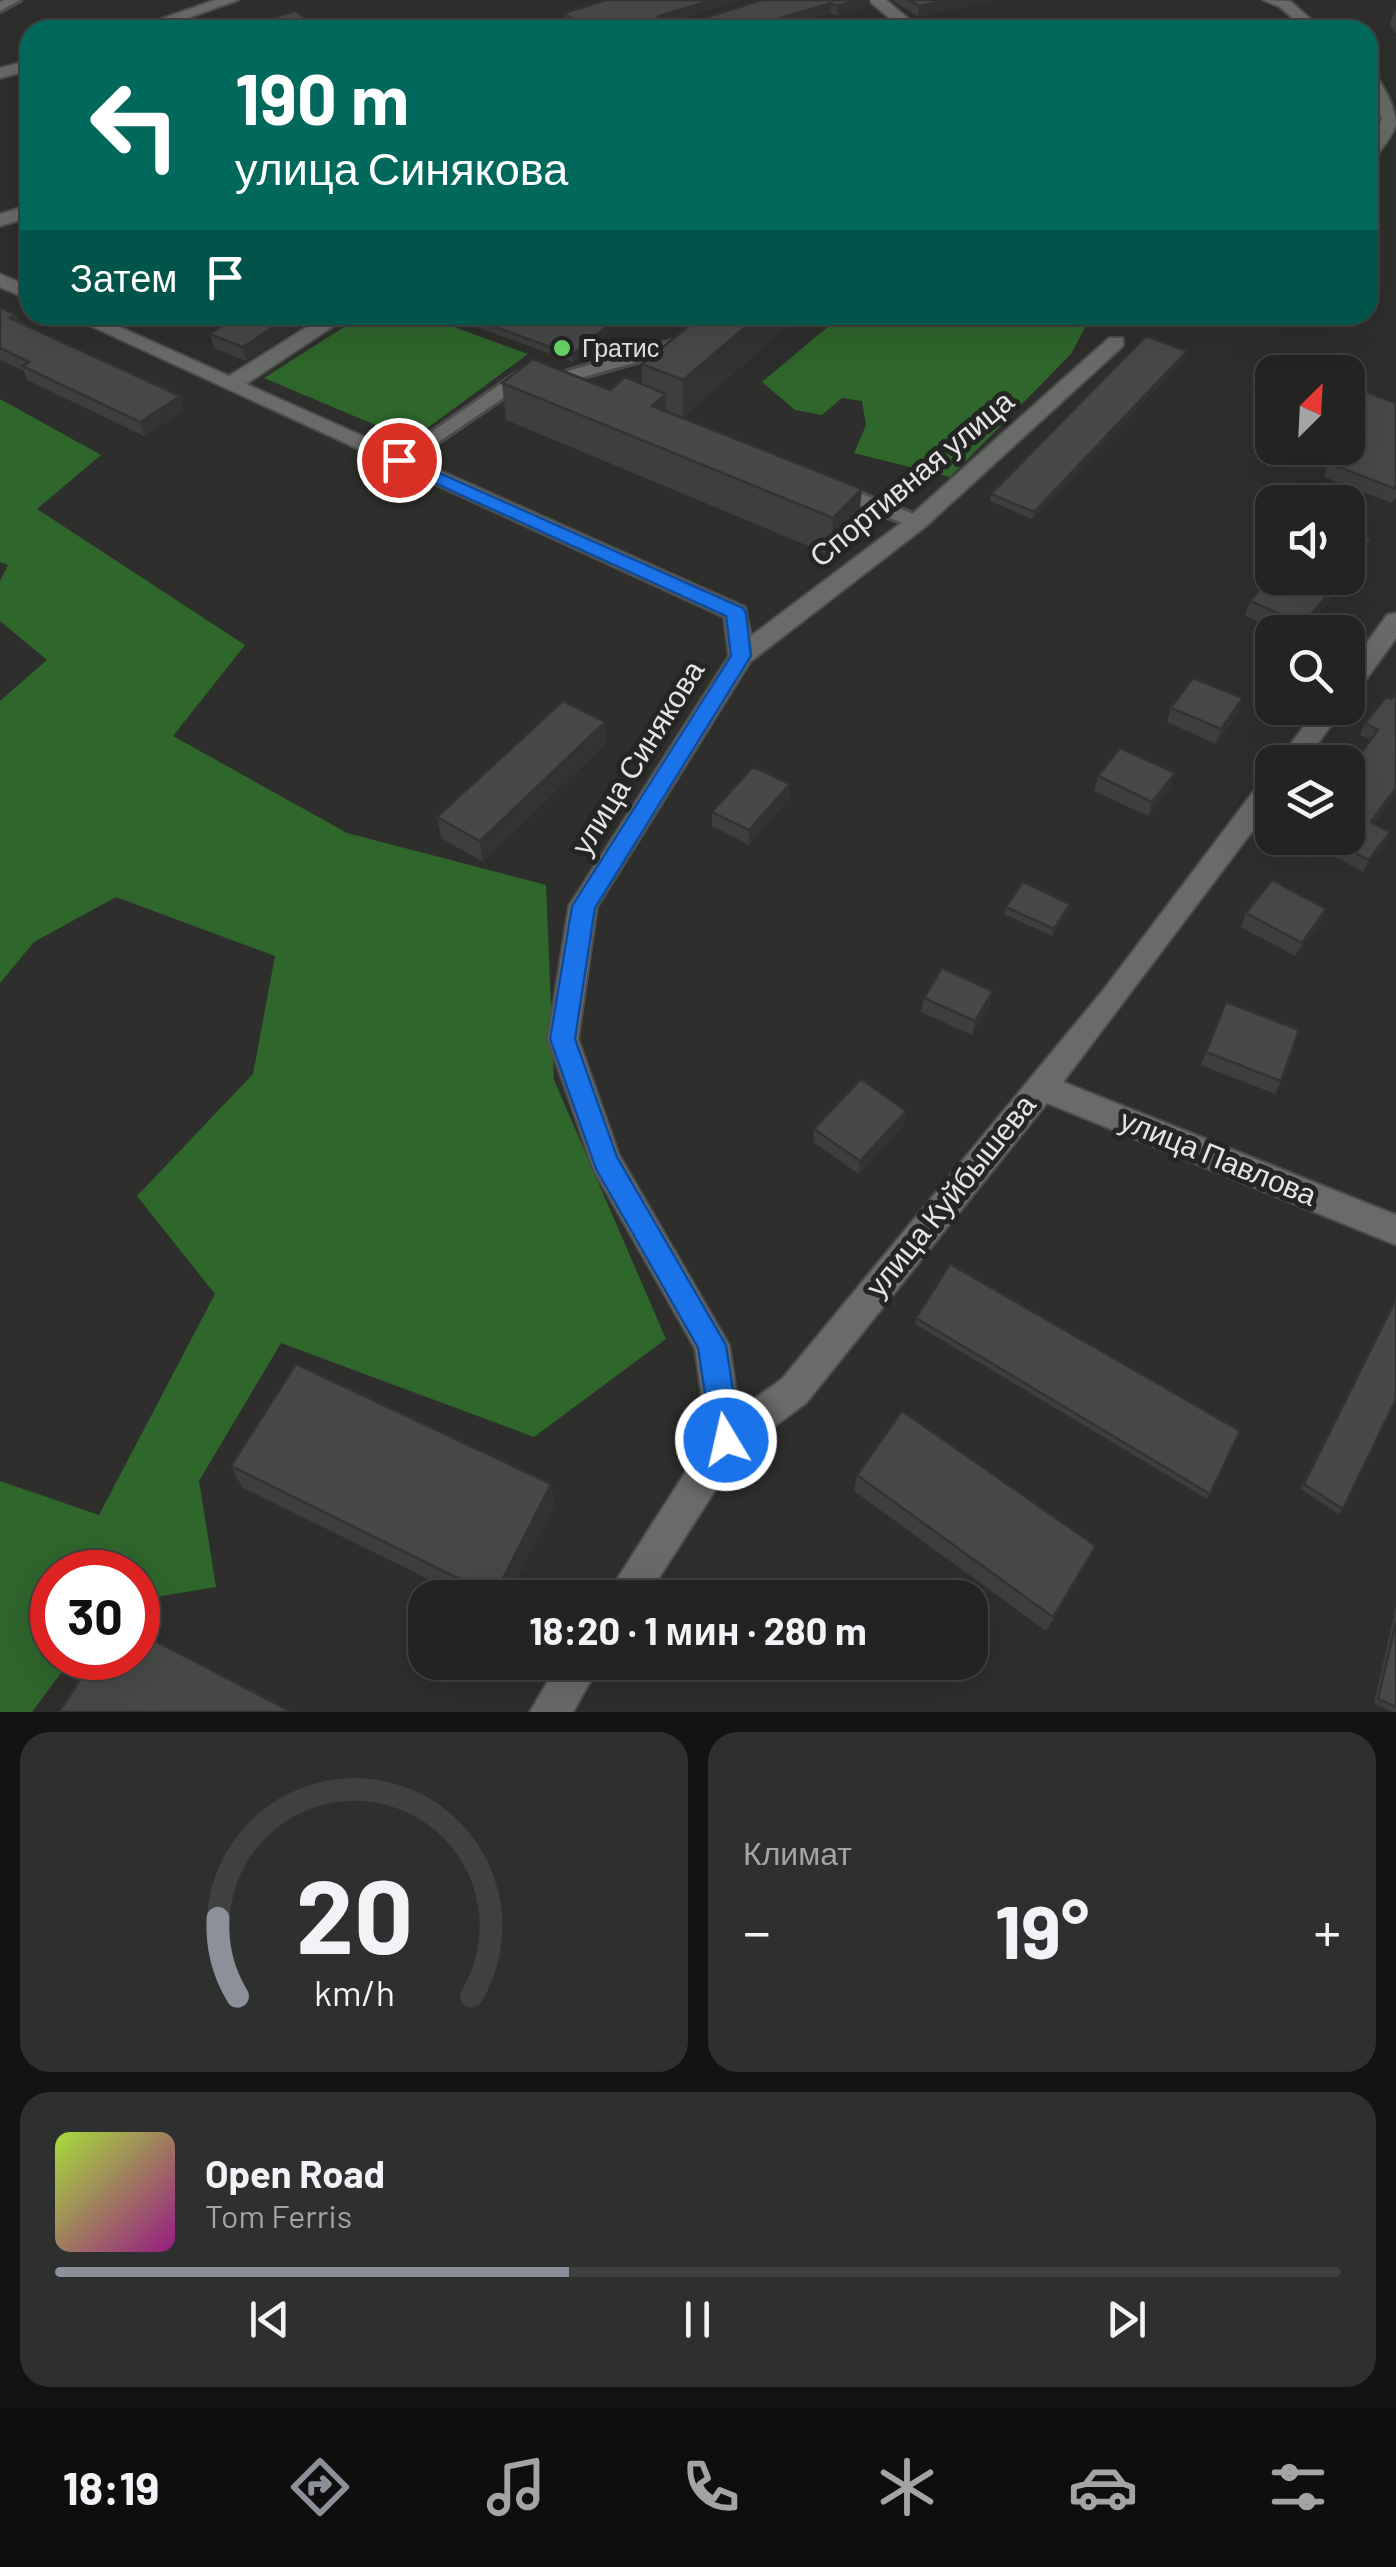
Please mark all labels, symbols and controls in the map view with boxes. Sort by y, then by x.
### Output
text: 190 m [235,55,409,139]
icon: left [70,60,200,190]
text: улица Синякова [235,140,568,194]
icon: arrive [198,250,253,305]
text: Затем [70,254,178,300]
place label: Гратис [582,332,659,362]
marker: Гратис [551,337,573,359]
north arrow [1255,355,1365,465]
map controls [1255,355,1365,855]
street label: Спортивная улица [801,382,1020,573]
pin [357,418,442,503]
icon: arrive [372,433,427,488]
button: sound [1255,485,1365,595]
button: search [1255,615,1365,725]
street label: улица Синякова [562,653,711,861]
button: layers [1255,745,1365,855]
street label: улица Куйбышева [857,1086,1042,1303]
street label: улица Павлова [1115,1100,1323,1212]
position arrow [674,1388,778,1492]
speed limit sign: 30 [30,1550,160,1680]
text: 18:20 · 1 мин · 280 m [529,1607,867,1653]
text: Климат [743,1833,852,1871]
text: 20 [295,1850,413,1975]
text: 19° [995,1884,1089,1974]
text: − [743,1897,771,1963]
text: + [1313,1897,1341,1963]
text: km/h [314,1970,394,2013]
text: Open Road [205,2150,385,2196]
text: Tom Ferris [205,2196,352,2234]
icon: previous [242,2292,297,2347]
icon: pause [670,2292,725,2347]
icon: next [1099,2292,1154,2347]
icon: directions [285,2452,355,2522]
icon: music [481,2452,551,2522]
icon: phone [676,2452,746,2522]
icon: climate [872,2452,942,2522]
icon: car [1068,2452,1138,2522]
icon: filters [1263,2452,1333,2522]
text: 18:19 [63,2460,159,2514]

